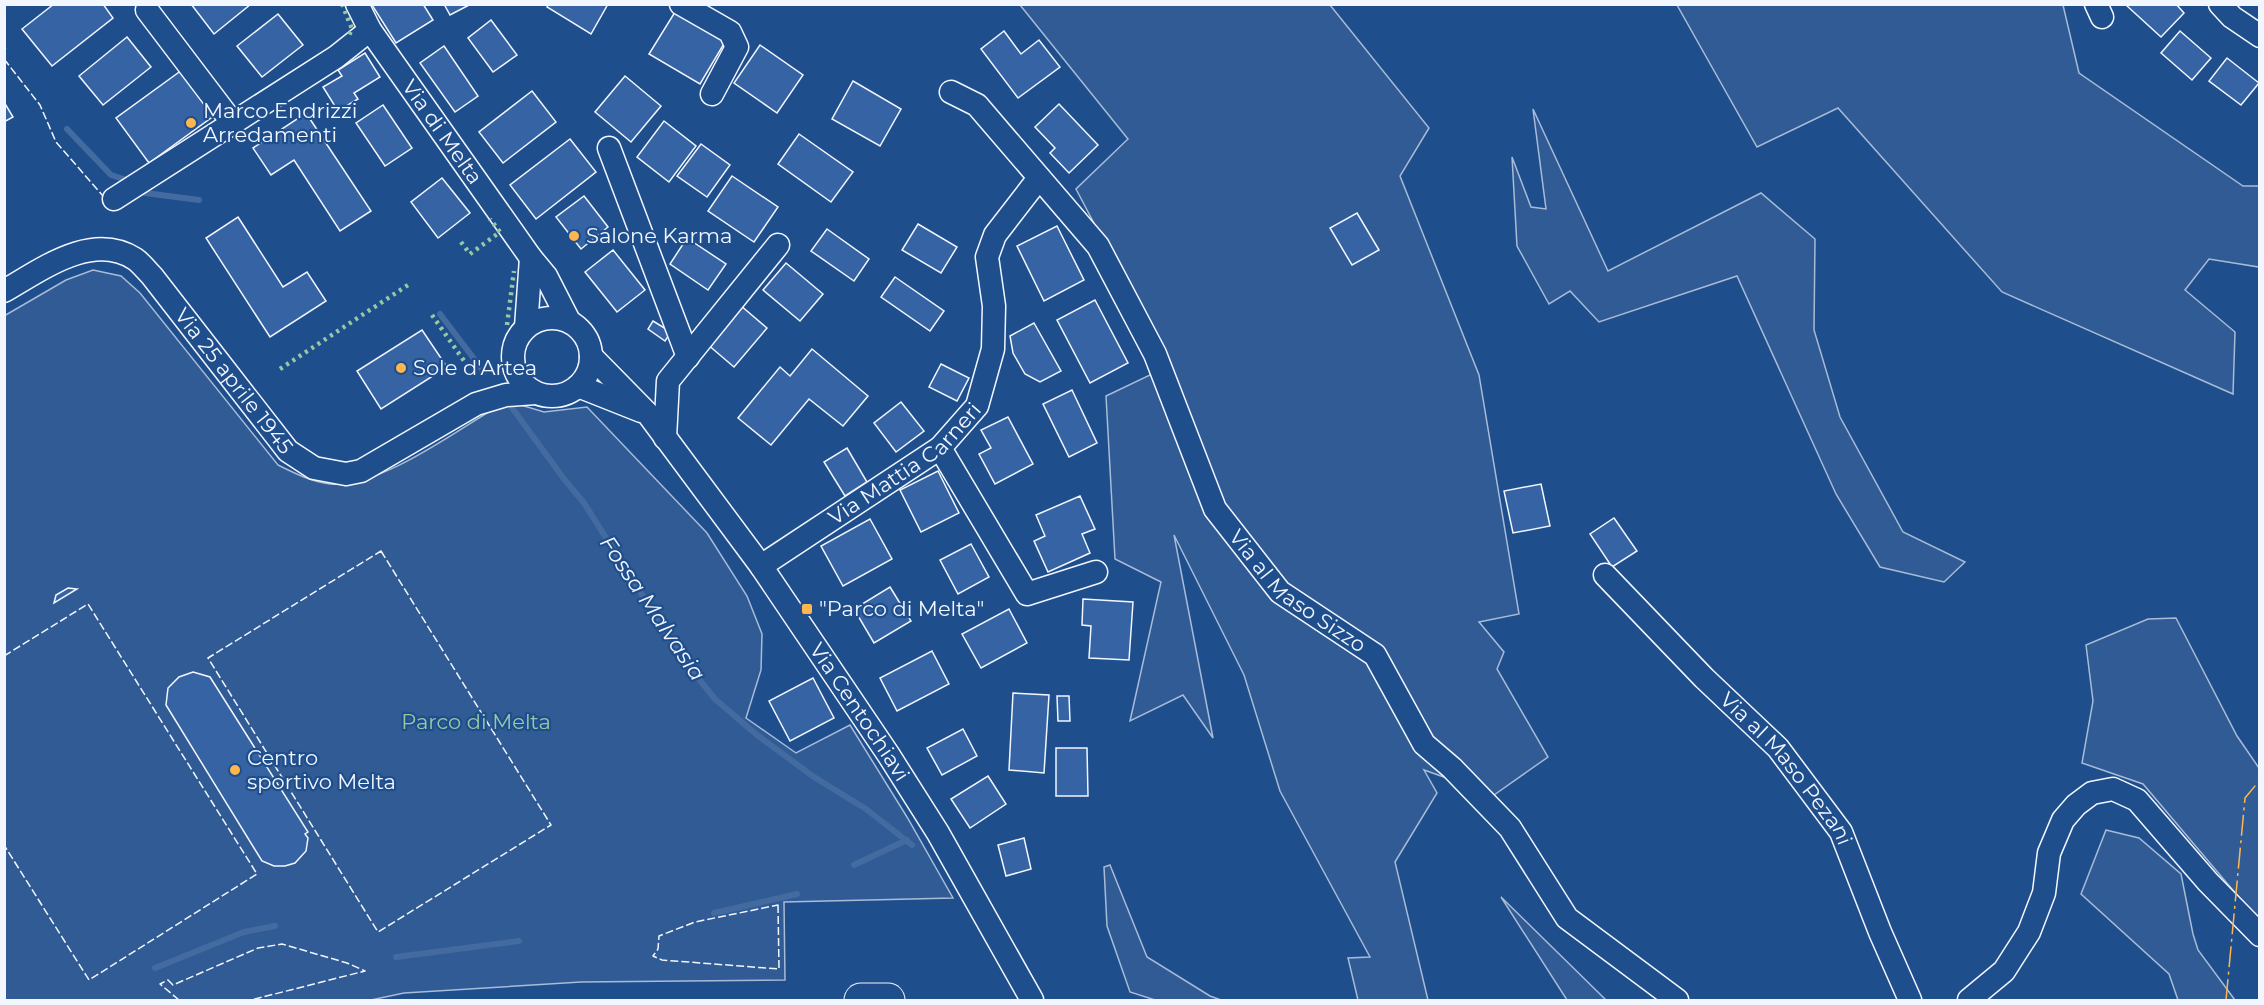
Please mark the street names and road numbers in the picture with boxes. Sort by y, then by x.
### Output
street label: Via di Melta [397,75,488,189]
street label: Via 25 aprile 1945 [170,303,299,459]
street label: Via Mattia Carneri [824,397,986,530]
street label: Via al Maso Sizzo [1224,525,1371,657]
street label: Via Centochiavi [805,638,915,786]
street label: Via al Maso Pezani [1715,687,1858,848]

